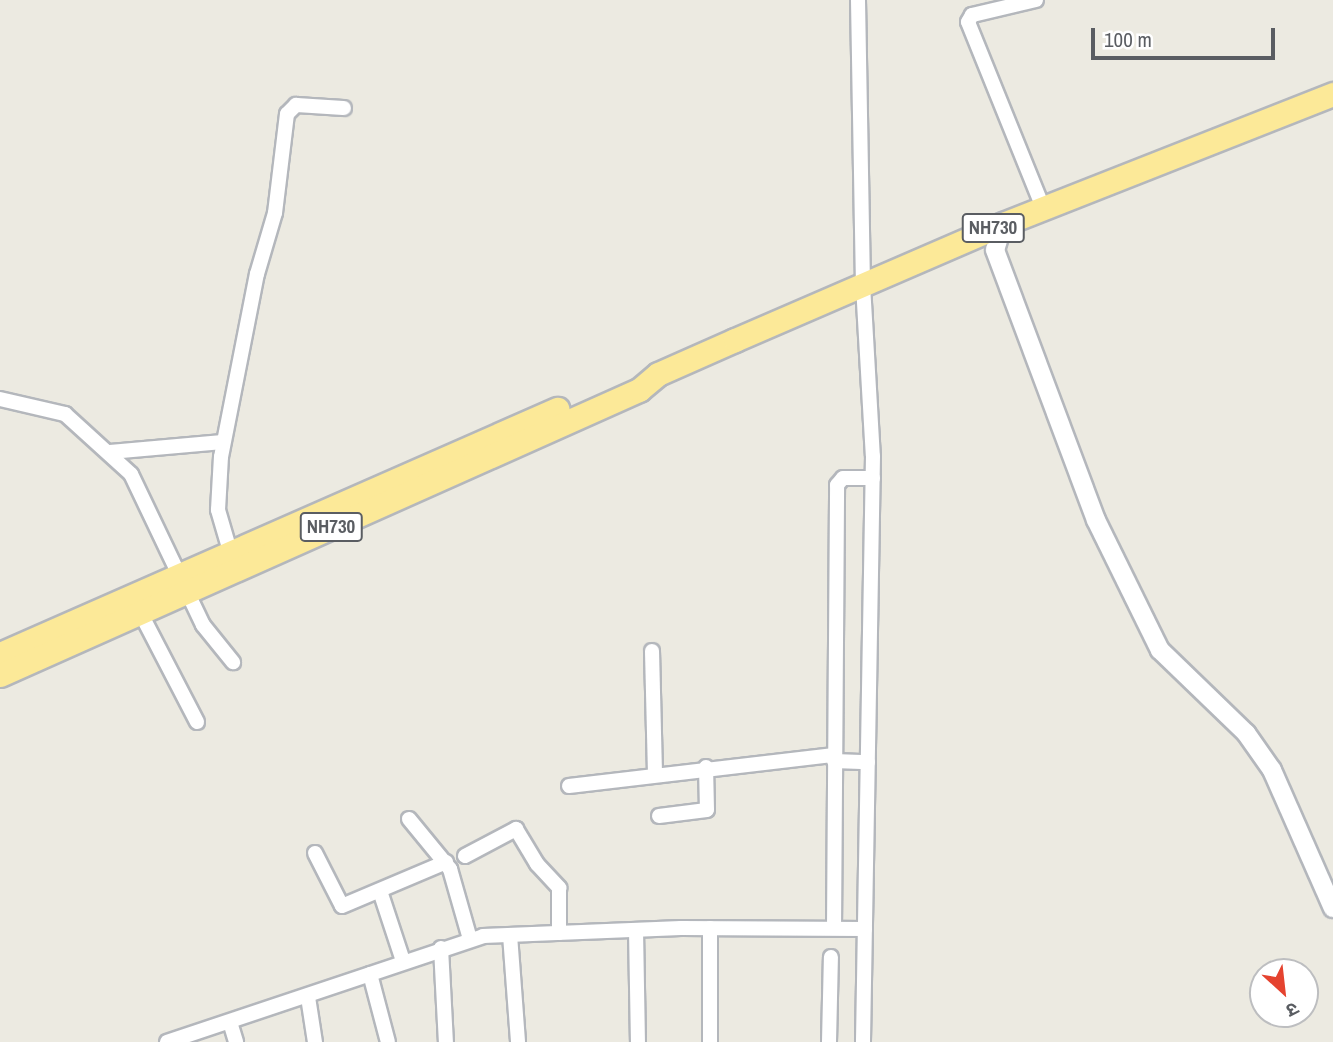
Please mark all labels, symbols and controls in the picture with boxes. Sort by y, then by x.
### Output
scale bar [1095,14,1279,58]
text: 100 m [1104,25,1152,54]
road number: NH730 [962,212,1024,244]
road number: NH730 [300,512,362,542]
north arrow [1249,958,1319,1028]
text: उ [1282,996,1303,1024]

